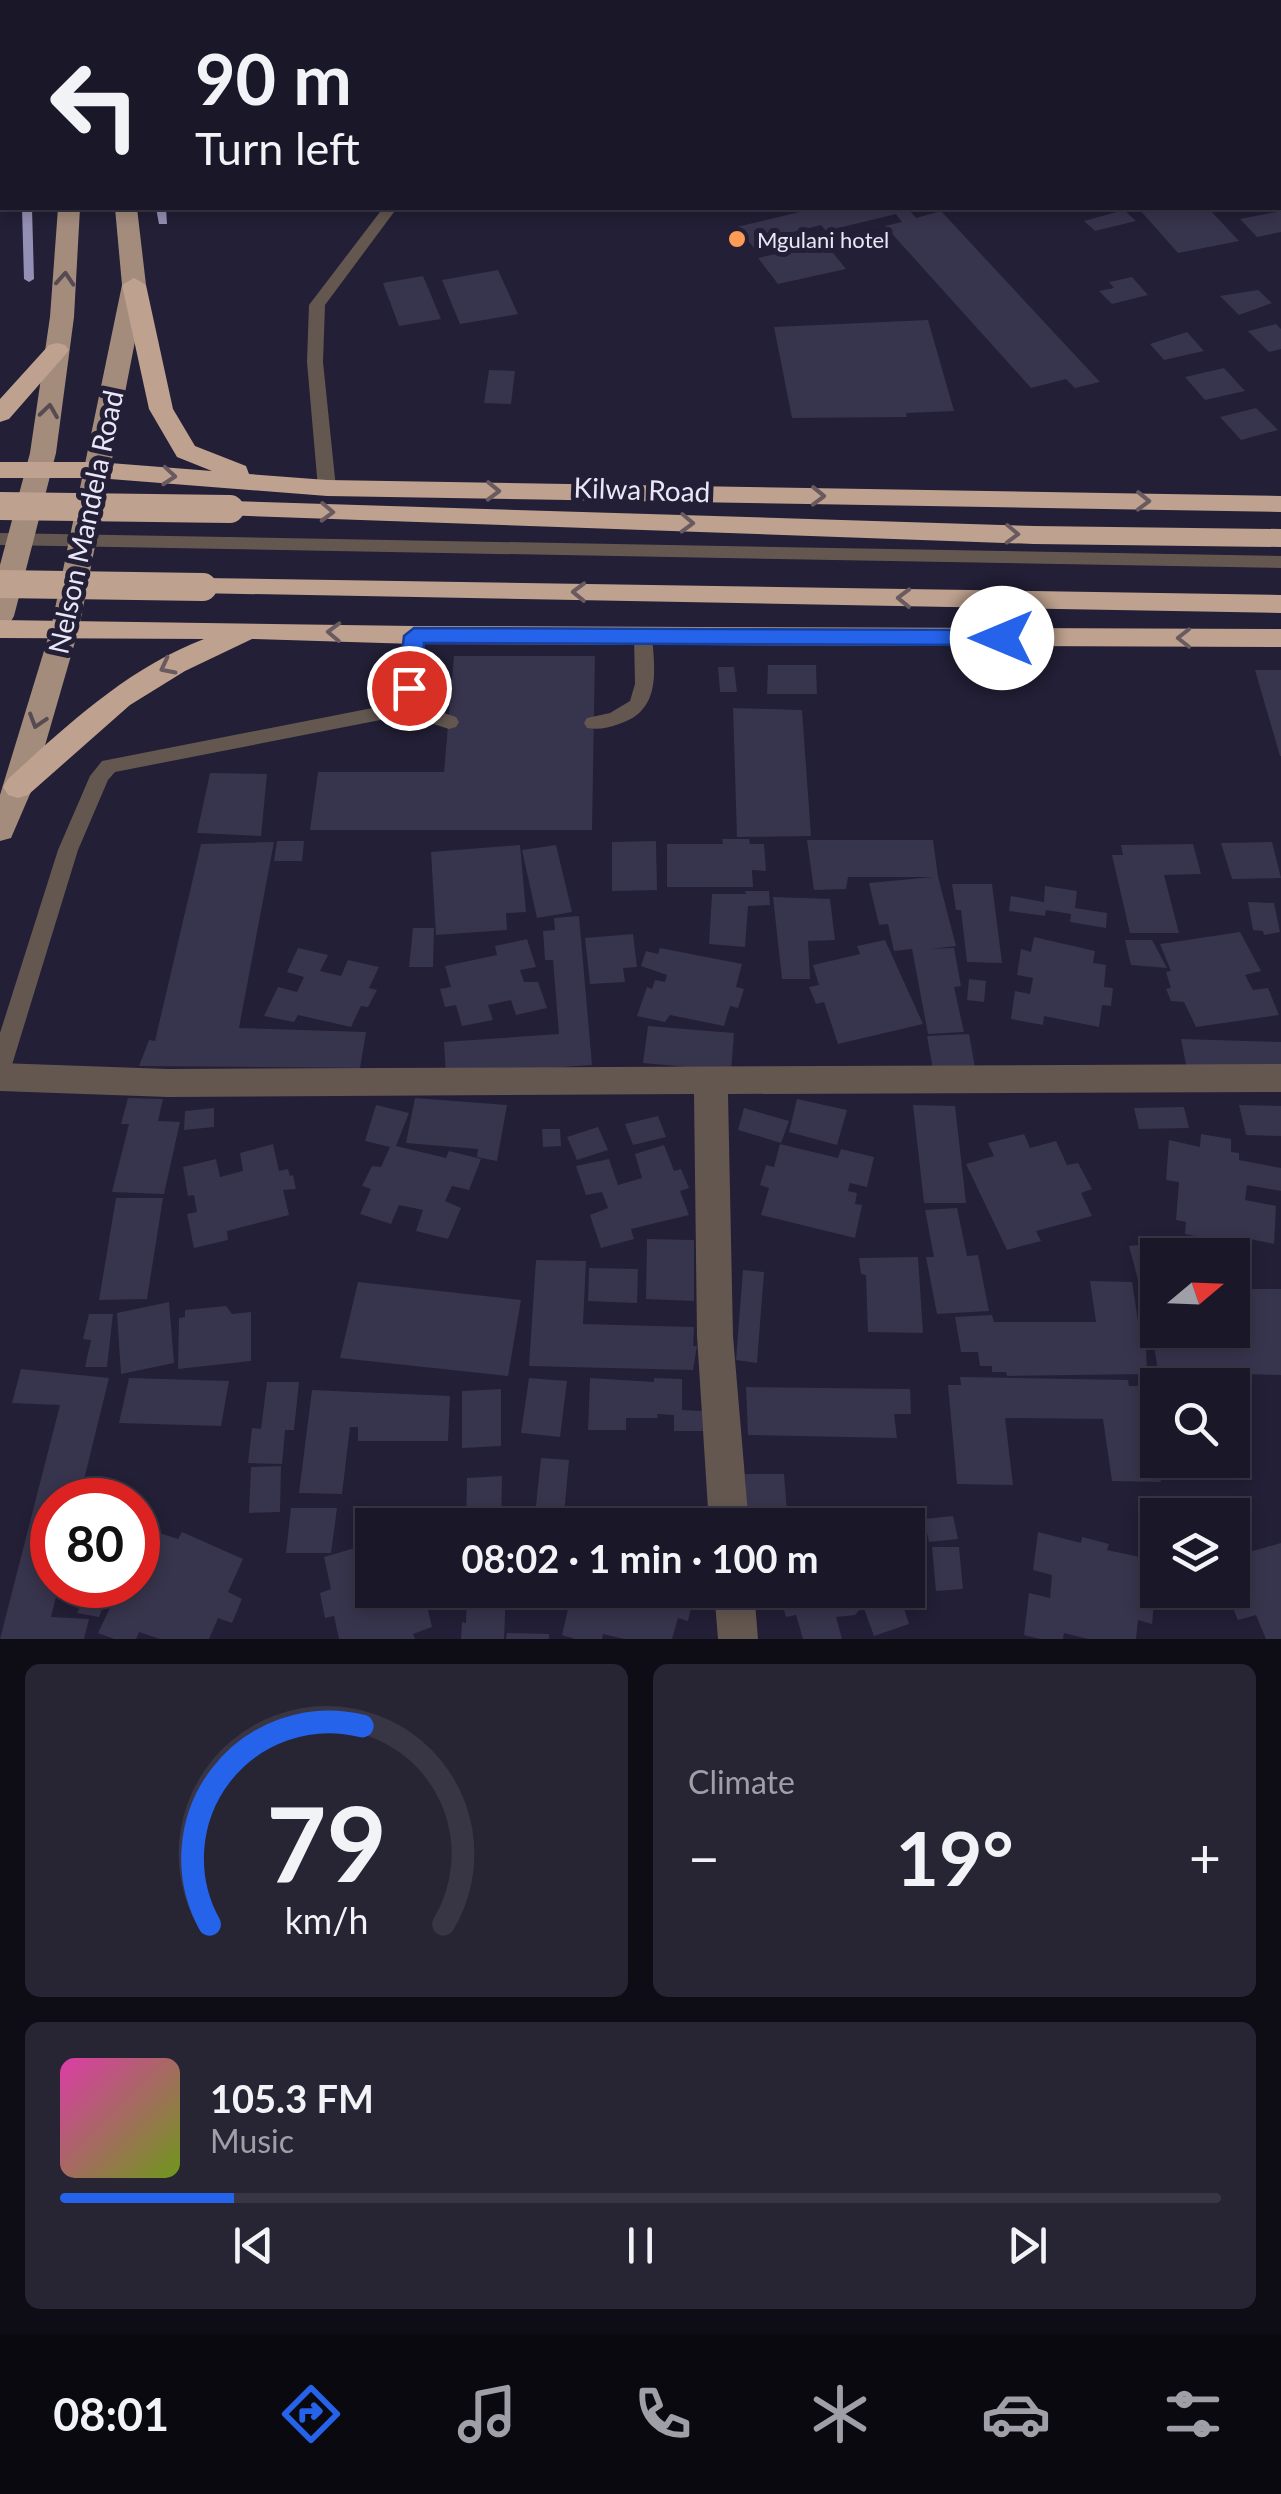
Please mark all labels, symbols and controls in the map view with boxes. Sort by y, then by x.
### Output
text: 90 m [195,36,352,120]
icon: left [30,40,160,170]
text: Turn left [195,121,360,175]
place label: Mgulani hotel [757,226,889,253]
marker: Mgulani hotel [726,228,748,250]
one-way arrow [54,271,75,287]
street label: Nelson Mandela Road [40,387,130,657]
one-way arrow [38,402,59,418]
one-way arrow [161,465,177,487]
street label: Kilwa Road [573,470,711,508]
one-way arrow [486,480,502,502]
one-way arrow [812,485,827,507]
one-way arrow [1136,491,1152,512]
one-way arrow [320,501,336,522]
one-way arrow [680,513,696,534]
one-way arrow [1005,524,1021,545]
one-way arrow [570,581,586,603]
position arrow [950,586,1054,690]
one-way arrow [895,587,911,608]
one-way arrow [325,622,341,643]
one-way arrow [1175,627,1190,649]
pin [367,646,452,731]
one-way arrow [159,655,177,674]
icon: arrive [382,661,437,716]
one-way arrow [28,712,49,729]
north arrow [1140,1238,1250,1348]
map controls [1140,1238,1250,1608]
button: search [1140,1368,1250,1478]
speed limit sign: 80 [30,1478,160,1608]
button: layers [1140,1498,1250,1608]
text: 08:02 · 1 min · 100 m [461,1535,819,1581]
text: Climate [688,1762,795,1801]
text: 79 [266,1779,387,1904]
text: 19° [895,1812,1014,1902]
text: − [688,1824,720,1890]
text: + [1189,1824,1221,1890]
text: km/h [285,1899,368,1942]
text: 105.3 FM [210,2075,374,2121]
text: Music [210,2121,294,2160]
icon: previous [226,2218,281,2273]
icon: pause [613,2218,668,2273]
icon: next [1000,2218,1055,2273]
icon: directions [276,2379,346,2449]
icon: music [452,2379,522,2449]
icon: phone [628,2379,698,2449]
icon: climate [805,2379,875,2449]
icon: car [981,2379,1051,2449]
icon: filters [1158,2379,1228,2449]
text: 08:01 [53,2387,169,2441]

